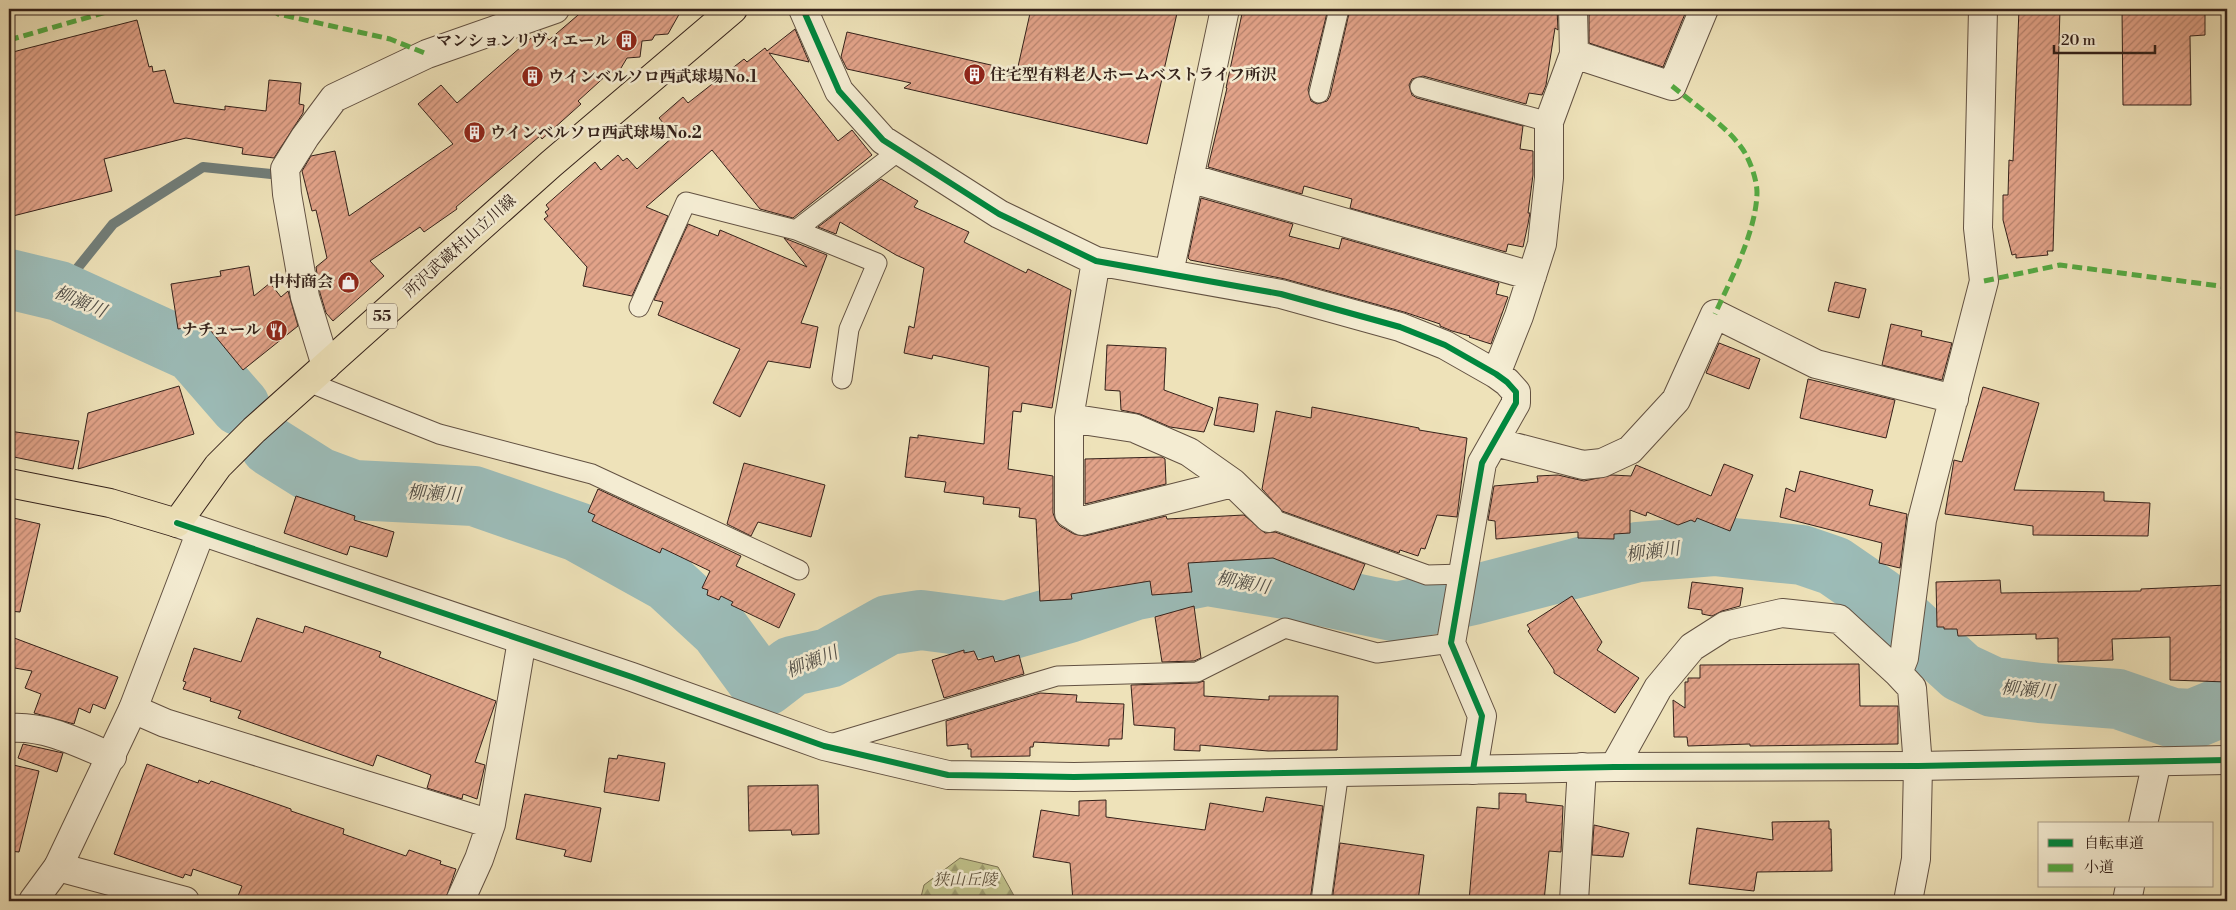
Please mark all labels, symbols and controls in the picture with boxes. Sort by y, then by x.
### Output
scale bar [2054,22,2155,54]
building icon: マンションリヴィエール [614,29,638,53]
place label: マンションリヴィエール [436,31,610,51]
text: 20 m [2061,31,2096,50]
building icon: 住宅型有料老人ホームベストライフ所沢 [962,63,986,87]
building icon: ウインベルソロ西武球場No.1 [520,65,544,89]
place label: 住宅型有料老人ホームベストライフ所沢 [990,65,1277,85]
place label: ウインベルソロ西武球場No.1 [548,67,758,87]
building icon: ウインベルソロ西武球場No.2 [462,121,486,145]
place label: ウインベルソロ西武球場No.2 [490,123,702,143]
street label: 所沢武蔵村山立川線 [400,190,520,302]
shop icon: 中村商会 [337,270,361,294]
place label: 中村商会 [269,272,333,292]
water label: 柳瀬川 [51,281,111,324]
road number: 55 [367,304,397,328]
restaurant icon: ナチュール [265,318,289,342]
place label: ナチュール [182,320,261,340]
water label: 柳瀬川 [406,481,464,507]
water label: 柳瀬川 [1625,537,1683,567]
water label: 柳瀬川 [1214,567,1274,600]
water label: 柳瀬川 [783,640,843,683]
water label: 柳瀬川 [2000,676,2058,704]
legend [2038,822,2214,888]
text: 自転車道 [2084,834,2144,853]
text: 小道 [2084,858,2114,877]
park label: 狭山丘陵 [933,870,999,890]

